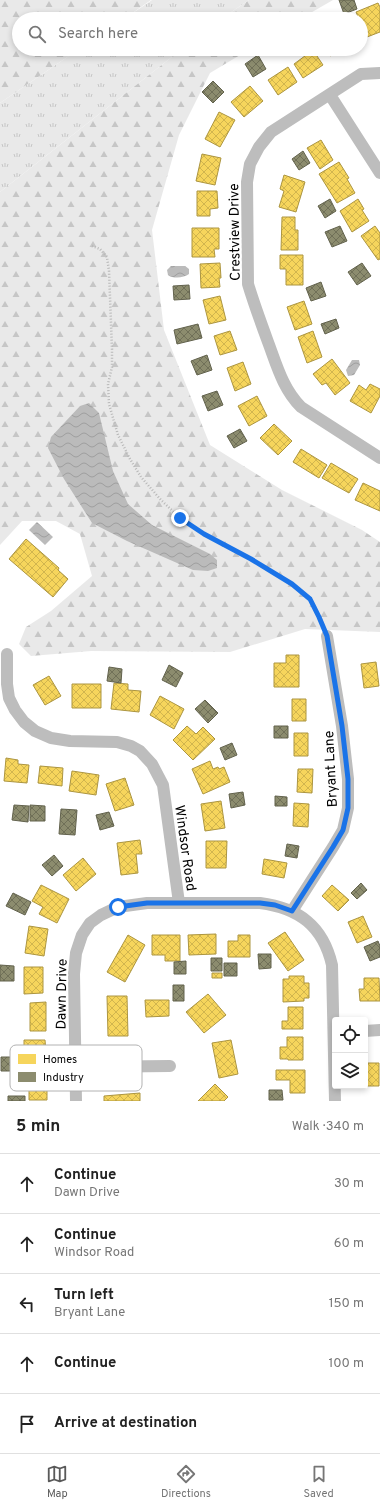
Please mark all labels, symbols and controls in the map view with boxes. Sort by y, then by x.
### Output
search box [12,12,368,56]
icon: search [26,23,48,45]
text: Search here [58,25,138,44]
street label: Crestview Drive [226,183,245,281]
route end [171,509,189,527]
street label: Bryant Lane [321,730,342,808]
street label: Windsor Road [170,804,199,892]
route start [109,898,127,916]
street label: Dawn Drive [53,958,72,1030]
map controls [332,1017,368,1089]
button: locate [332,1017,368,1053]
legend [10,1045,142,1091]
text: Homes [43,1053,77,1067]
button: layers [332,1053,368,1089]
text: Industry [43,1071,84,1085]
text: 5 min [16,1116,60,1138]
text: Walk · 340 m [292,1119,364,1135]
text: Continue [54,1166,116,1185]
icon: ahead [16,1173,38,1195]
text: 30 m [334,1176,364,1192]
text: Dawn Drive [54,1185,120,1201]
text: Continue [54,1226,116,1245]
icon: ahead [16,1233,38,1255]
text: 60 m [334,1236,364,1252]
text: Windsor Road [54,1245,134,1261]
text: Turn left [54,1286,114,1305]
icon: left [16,1293,38,1315]
text: 150 m [329,1296,364,1312]
text: Bryant Lane [54,1305,125,1321]
icon: ahead [16,1353,38,1375]
text: Continue [54,1354,116,1373]
text: 100 m [328,1356,364,1372]
icon: arrive [16,1413,38,1435]
text: Arrive at destination [54,1414,197,1433]
tab: Map [46,1463,68,1501]
tab: Directions [161,1463,211,1501]
tab: Saved [303,1463,334,1501]

